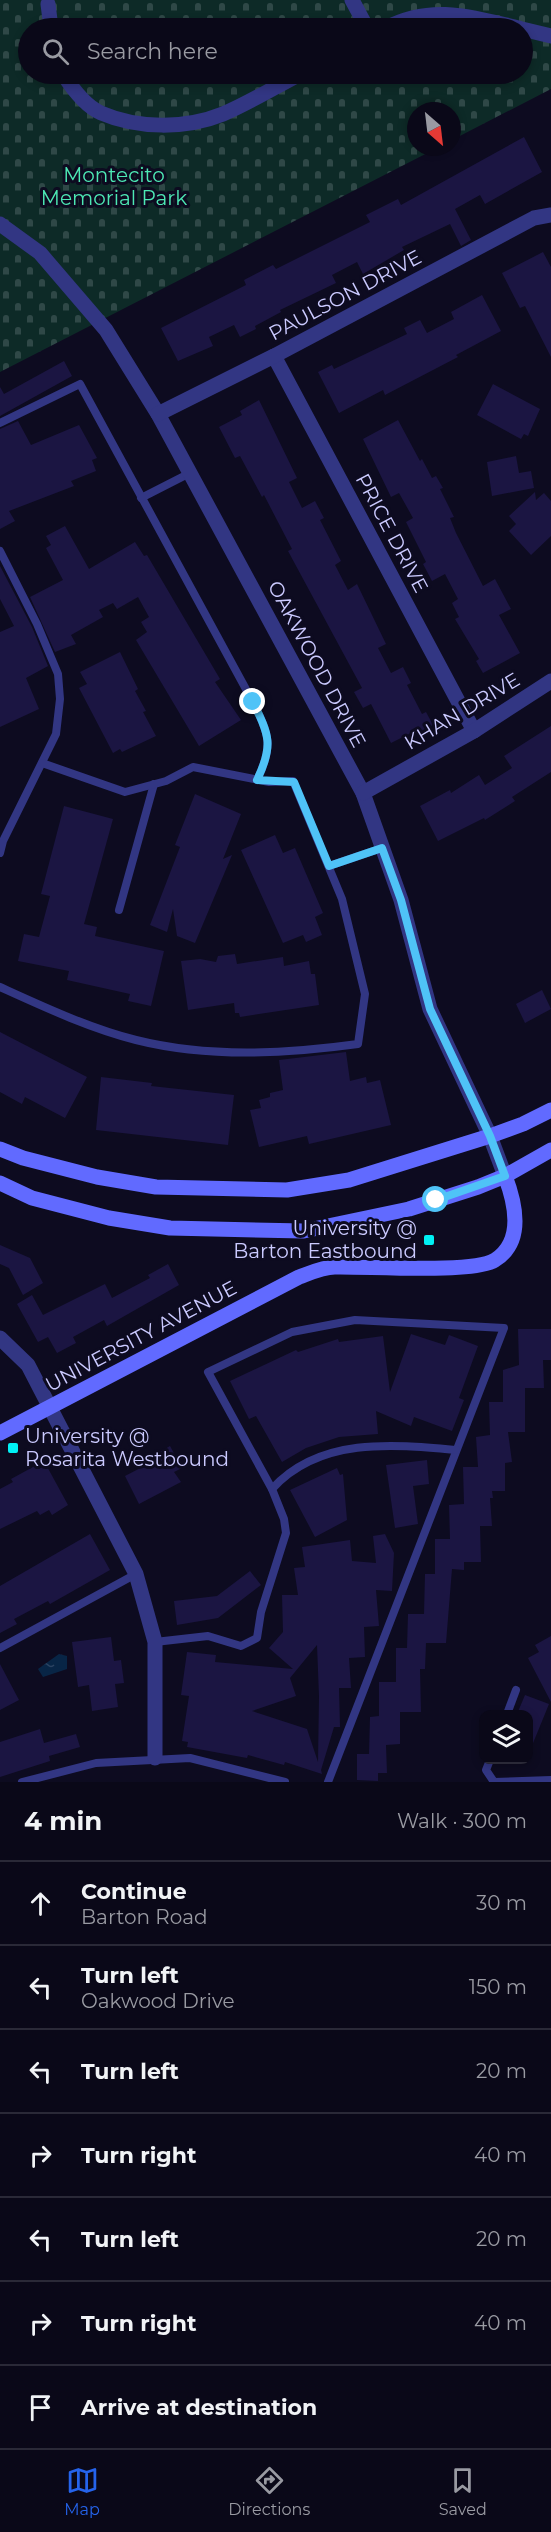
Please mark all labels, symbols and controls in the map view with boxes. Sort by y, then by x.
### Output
search box [18,18,533,84]
icon: search [39,35,72,68]
text: Search here [87,38,218,65]
north arrow [407,102,461,156]
park label: Montecito Memorial Park [41,163,187,210]
street label: PAULSON DRIVE [265,245,425,345]
street label: PRICE DRIVE [351,469,433,597]
street label: OAKWOOD DRIVE [263,577,371,751]
street label: KHAN DRIVE [400,667,524,755]
route end [239,688,265,714]
route start [422,1186,448,1212]
place label: University @ Barton Eastbound [233,1216,417,1263]
marker: University @ Barton Eastbound [422,1233,436,1247]
street label: UNIVERSITY AVENUE [41,1275,241,1397]
place label: University @ Rosarita Westbound [25,1424,229,1471]
marker: University @ Rosarita Westbound [6,1441,20,1455]
map controls [479,1710,533,1764]
button: layers [479,1710,533,1764]
text: 4 min [24,1805,102,1837]
text: Walk · 300 m [397,1809,527,1833]
text: Continue [81,1878,187,1905]
icon: ahead [24,1887,57,1920]
text: 30 m [476,1891,527,1915]
text: Barton Road [81,1905,208,1929]
text: Turn left [81,1962,179,1989]
icon: left [24,1971,57,2004]
text: 150 m [469,1975,527,1999]
text: Oakwood Drive [81,1989,235,2013]
icon: left [24,2055,57,2088]
text: Turn left [81,2058,179,2085]
text: 20 m [476,2059,527,2083]
icon: right [24,2139,57,2172]
text: Turn right [81,2142,196,2169]
text: 40 m [474,2143,527,2167]
icon: left [24,2223,57,2256]
text: Turn left [81,2226,179,2253]
text: 20 m [476,2227,527,2251]
icon: right [24,2307,57,2340]
text: Turn right [81,2310,196,2337]
text: 40 m [474,2311,527,2335]
icon: arrive [24,2391,57,2424]
text: Arrive at destination [81,2394,317,2421]
tab: Map [64,2464,100,2519]
tab: Directions [228,2464,310,2519]
tab: Saved [439,2464,487,2519]

